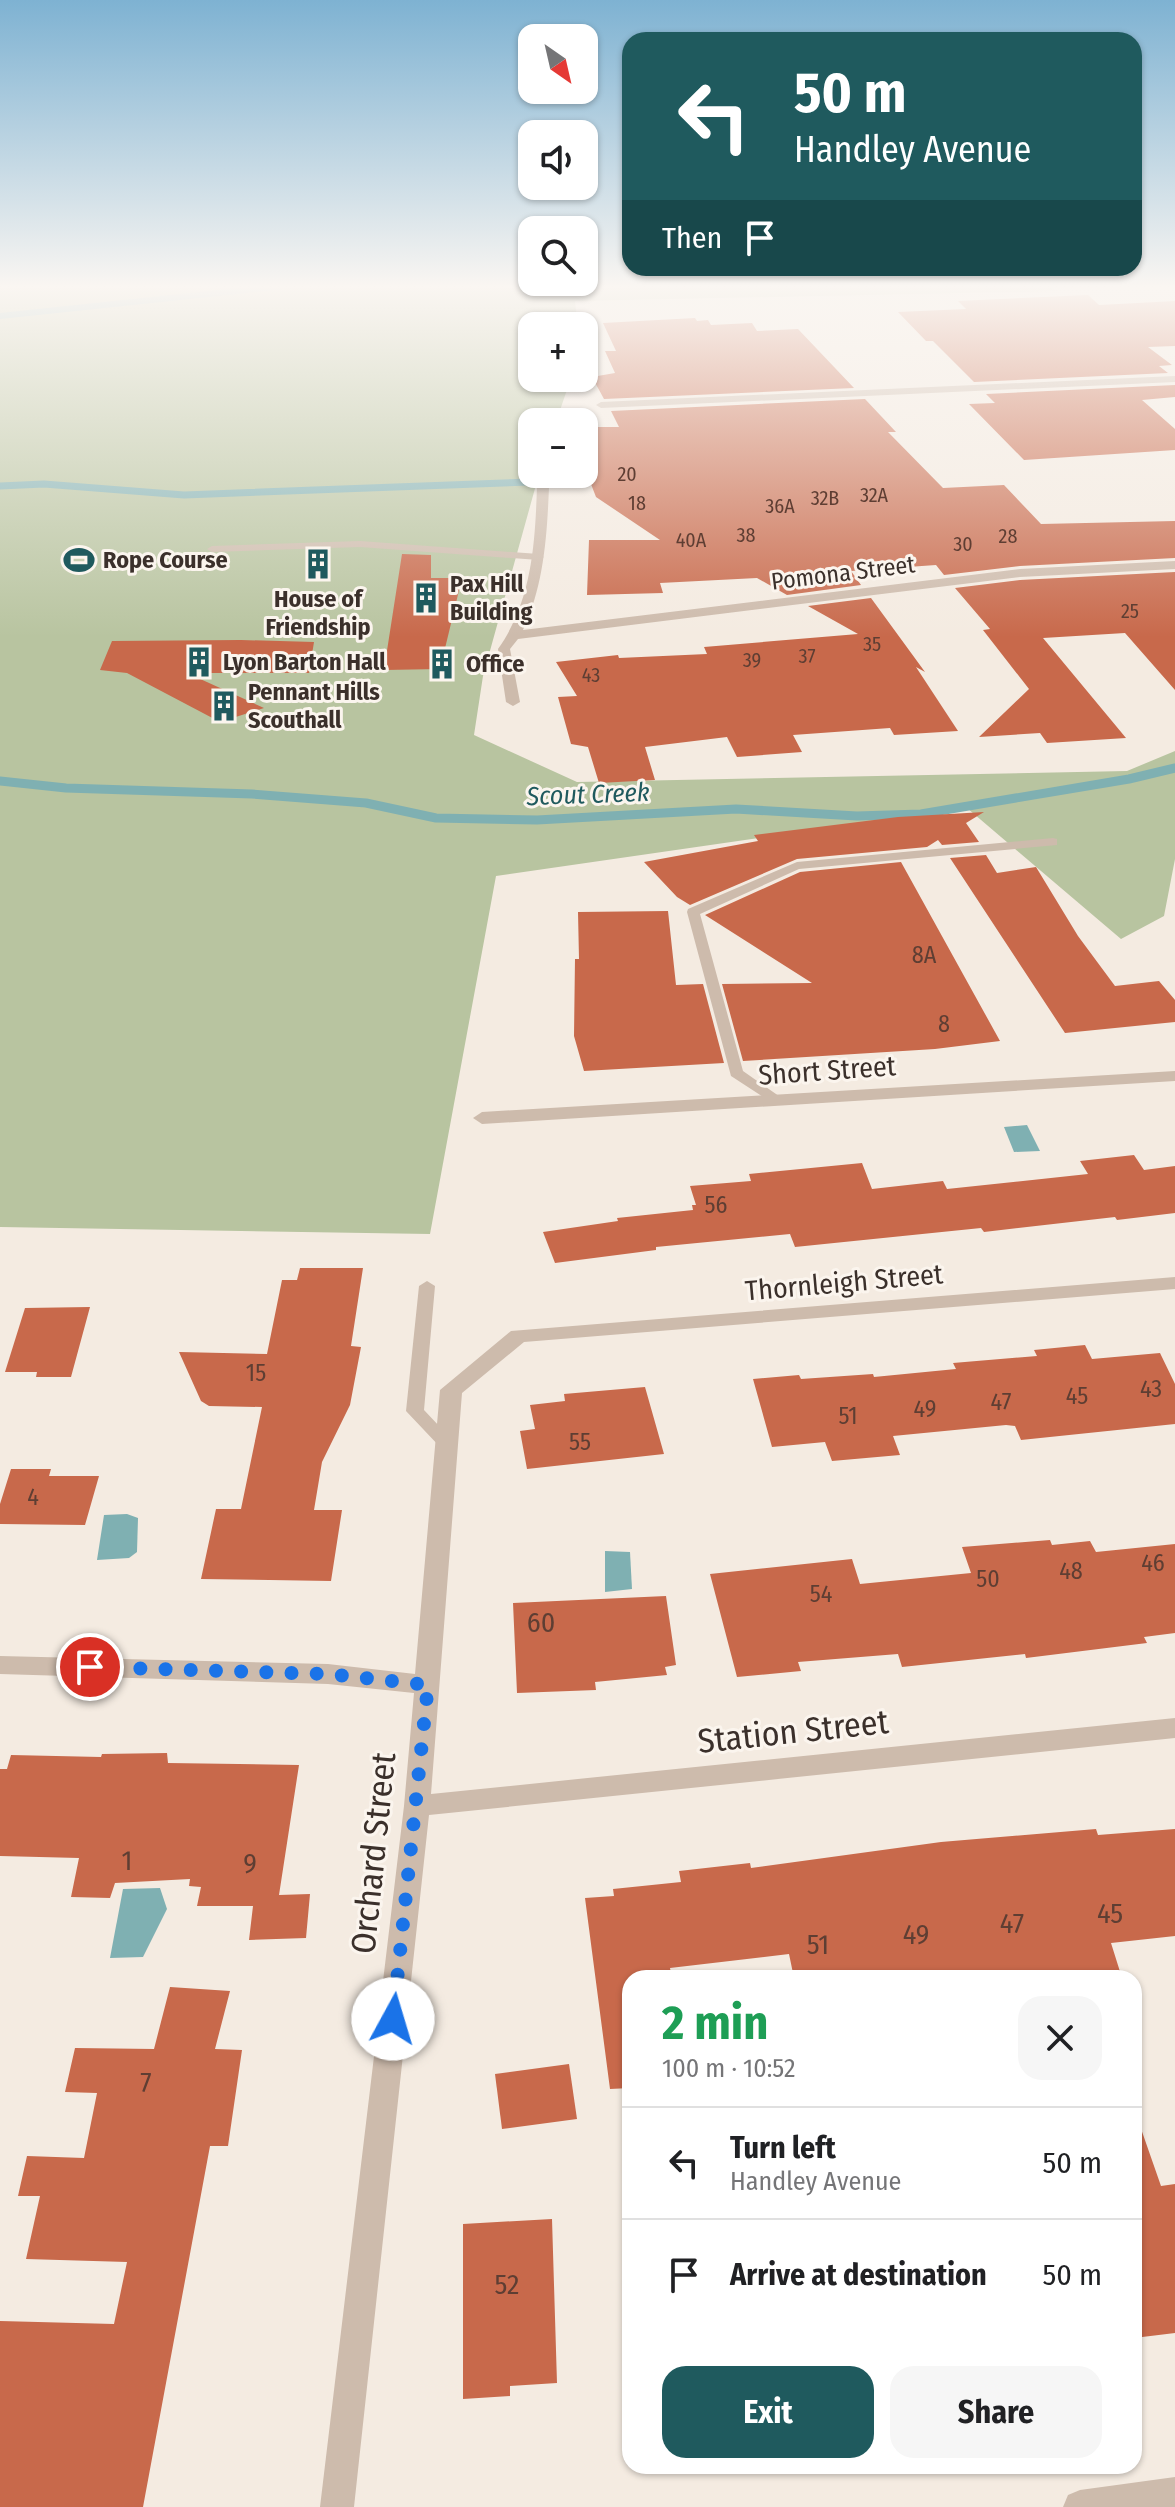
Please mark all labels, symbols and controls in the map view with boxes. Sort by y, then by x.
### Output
north arrow [518,24,598,104]
map controls [518,24,598,488]
text: 50 m [794,60,906,127]
icon: left [662,64,766,168]
button: sound [518,120,598,200]
text: Handley Avenue [794,128,1031,172]
button: search [518,216,598,296]
icon: arrive [738,216,782,260]
text: Then [662,220,722,256]
button: + [518,312,598,392]
button: − [518,408,598,488]
house number: 20 [617,462,637,486]
house number: 32A [860,483,889,507]
house number: 32B [811,486,839,510]
house number: 18 [628,491,646,515]
house number: 36A [765,494,795,518]
house number: 38 [736,523,756,547]
house number: 28 [999,524,1017,548]
house number: 40A [676,528,707,552]
house number: 30 [953,532,973,556]
sports icon: Rope Course [62,543,96,577]
place label: Rope Course [103,546,228,574]
building icon: House of Friendship [301,547,335,581]
street label: Pomona Street [770,550,917,596]
place label: Pax Hill Building [450,570,532,626]
building icon: Pax Hill Building [409,581,443,615]
place label: House of Friendship [266,585,370,641]
house number: 25 [1121,599,1139,623]
house number: 35 [863,632,881,656]
house number: 37 [798,644,816,668]
building icon: Lyon Barton Hall [182,645,216,679]
building icon: Office [425,647,459,681]
place label: Lyon Barton Hall [223,648,386,676]
house number: 39 [743,648,761,672]
place label: Office [466,650,524,678]
house number: 43 [582,663,600,687]
place label: Pennant Hills Scouthall [248,678,380,734]
building icon: Pennant Hills Scouthall [207,689,241,723]
water label: Scout Creek [525,777,650,812]
house number: 8A [912,941,937,969]
house number: 8 [938,1010,950,1038]
street label: Short Street [757,1049,898,1092]
house number: 56 [705,1191,727,1219]
street label: Thornleigh Street [744,1257,945,1308]
house number: 15 [246,1359,266,1387]
house number: 43 [1140,1375,1162,1403]
house number: 45 [1066,1382,1088,1410]
house number: 47 [991,1388,1012,1416]
house number: 49 [914,1395,936,1423]
house number: 51 [838,1402,858,1430]
house number: 55 [569,1428,591,1456]
house number: 4 [27,1483,39,1511]
house number: 46 [1141,1549,1165,1577]
house number: 48 [1059,1557,1083,1585]
house number: 50 [976,1565,1000,1593]
house number: 54 [810,1580,832,1608]
house number: 60 [527,1606,555,1639]
pin [56,1633,124,1701]
icon: arrive [68,1645,112,1689]
street label: Station Street [696,1701,891,1762]
street label: Orchard Street [343,1750,405,1956]
house number: 1 [122,1844,132,1877]
house number: 9 [243,1847,257,1880]
house number: 45 [1097,1897,1123,1930]
house number: 47 [1000,1907,1024,1940]
house number: 49 [903,1918,929,1951]
house number: 51 [807,1928,829,1961]
position arrow [351,1977,435,2061]
text: 2 min [662,1994,768,2052]
button: close [1018,1996,1102,2080]
text: 100 m · 10:52 [662,2053,796,2084]
house number: 7 [140,2066,152,2099]
text: Turn left [730,2130,836,2166]
icon: left [662,2141,706,2185]
text: 50 m [1042,2145,1102,2181]
text: Handley Avenue [730,2166,901,2197]
icon: arrive [662,2253,706,2297]
text: Arrive at destination [730,2257,987,2293]
text: 50 m [1042,2257,1102,2293]
house number: 52 [495,2268,519,2301]
button: Exit [662,2366,874,2458]
button: Share [890,2366,1102,2458]

